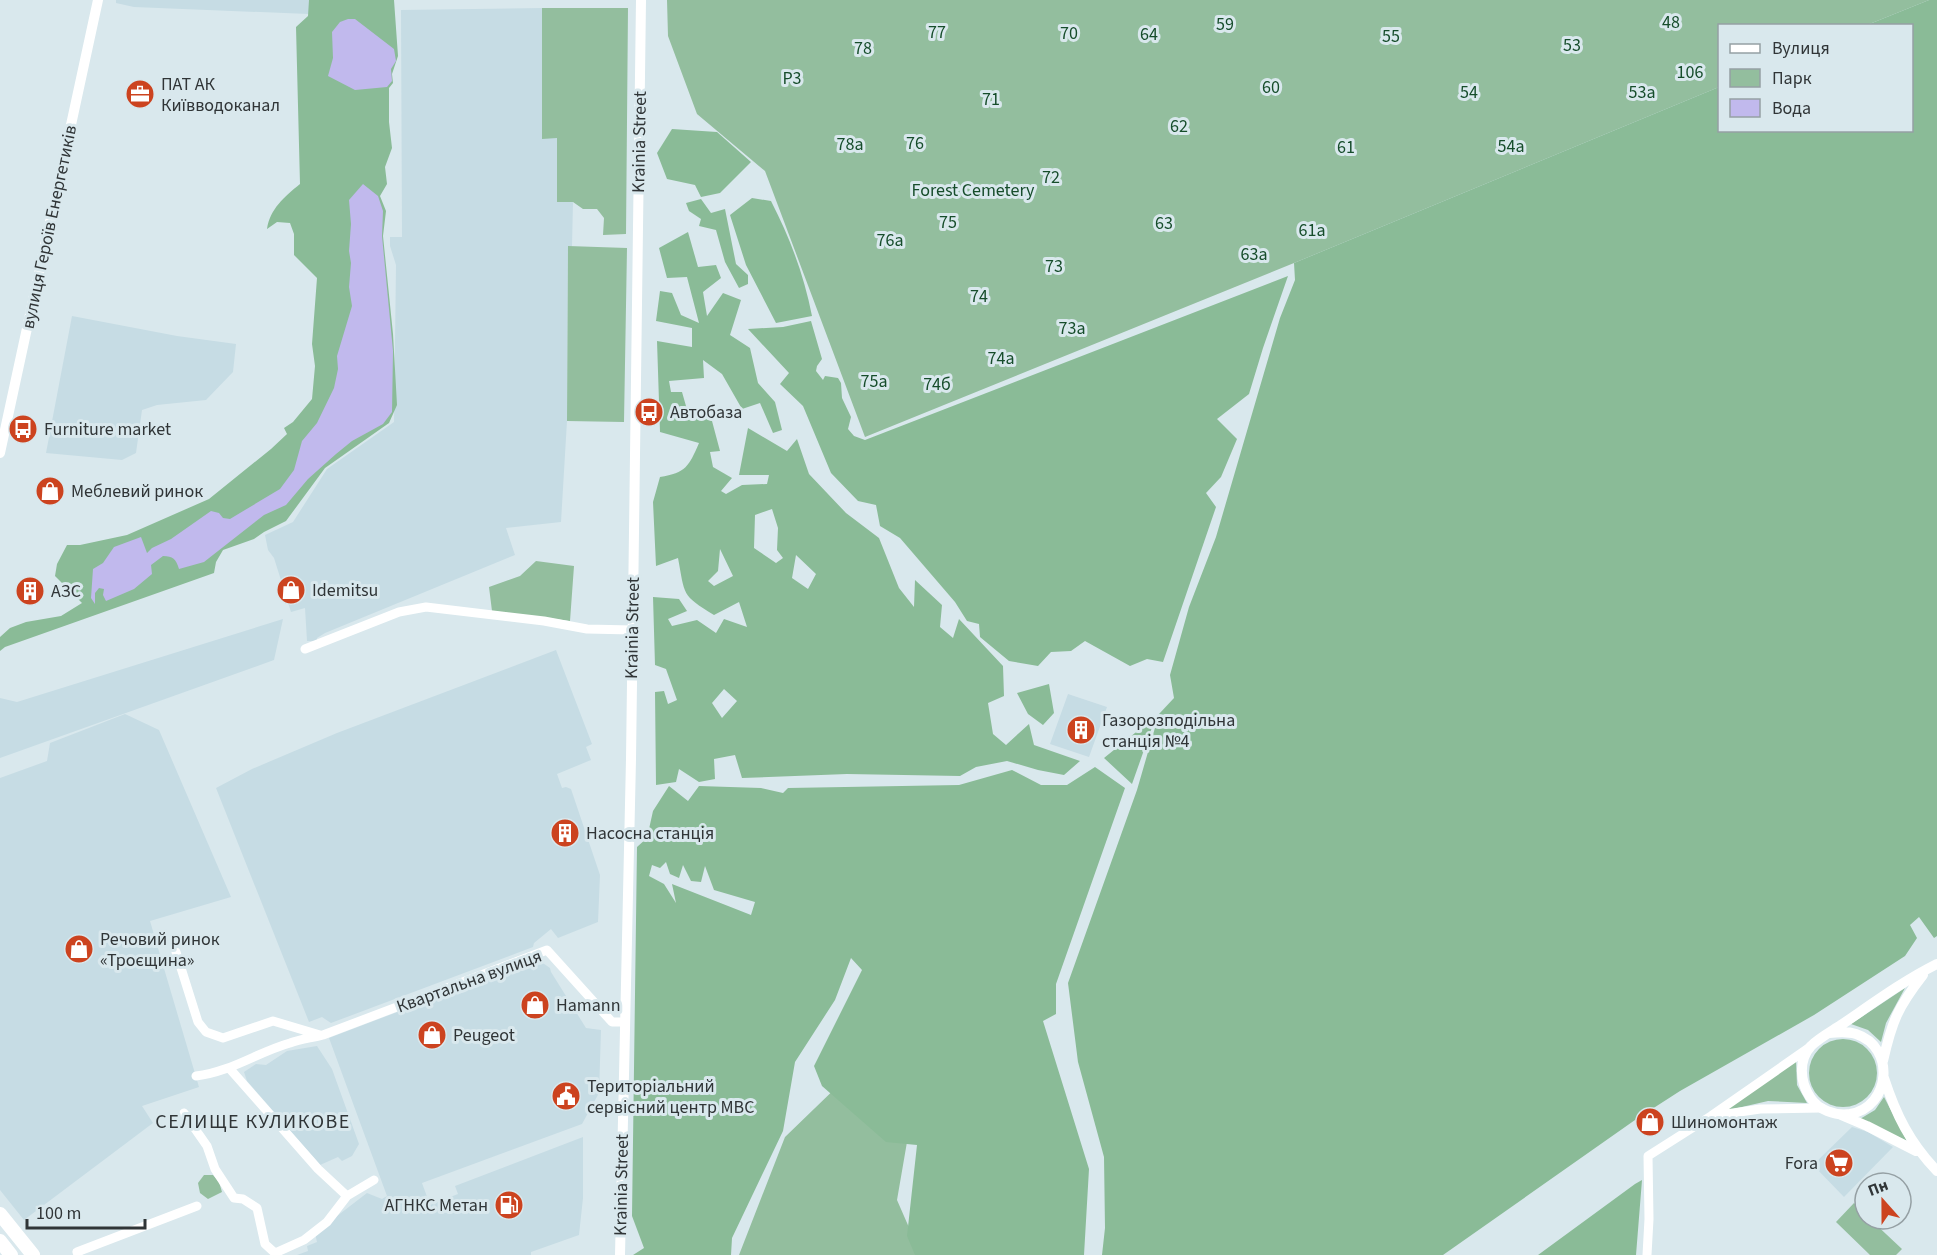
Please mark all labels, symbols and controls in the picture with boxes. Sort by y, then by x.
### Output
park label: 48 [1662,10,1680,35]
park label: 59 [1216,12,1234,37]
park label: 77 [928,20,946,45]
park label: 70 [1060,21,1078,46]
park label: 64 [1140,22,1158,47]
park label: 55 [1382,24,1400,49]
legend [1718,24,1913,132]
park label: 53 [1563,33,1581,58]
park label: 78 [854,36,872,61]
text: Вулиця [1772,36,1830,61]
park label: 106 [1677,60,1703,85]
park label: Р3 [782,66,802,91]
text: Парк [1772,66,1812,91]
place label: ПАТ АК Київводоканал [161,72,280,118]
park label: 60 [1262,75,1280,100]
office icon: ПАТ АК Київводоканал [124,78,156,110]
park label: 54 [1460,80,1478,105]
park label: 53а [1629,80,1655,105]
park label: 71 [982,87,1000,112]
street label: Krainia Street [626,91,653,193]
text: Вода [1772,96,1811,121]
park label: 62 [1170,114,1188,139]
street label: вулиця Героїв Енергетиків [16,123,83,331]
park label: 76 [906,131,924,156]
park label: 78а [837,132,863,157]
park label: 54а [1498,134,1524,159]
park label: 61 [1337,135,1355,160]
park label: 72 [1042,165,1060,190]
park label: Forest Cemetery [911,178,1035,203]
park label: 75 [939,210,957,235]
park label: 63 [1155,211,1173,236]
park label: 61а [1299,218,1325,243]
park label: 76а [877,228,903,253]
park label: 63а [1241,242,1267,267]
park label: 73 [1045,254,1063,279]
park label: 74 [970,284,988,309]
park label: 73а [1059,316,1085,341]
park label: 74а [988,346,1014,371]
park label: 75а [861,369,887,394]
park label: 74б [923,372,951,397]
bus stop icon: Автобаза [633,396,665,428]
place label: Автобаза [670,400,742,425]
bus stop icon: Furniture market [7,413,39,445]
place label: Furniture market [44,417,171,442]
shop icon: Меблевий ринок [34,475,66,507]
place label: Меблевий ринок [71,479,203,504]
shop icon: Idemitsu [275,574,307,606]
building icon: АЗС [14,575,46,607]
street label: Krainia Street [619,577,646,679]
place label: Idemitsu [312,578,378,603]
place label: АЗС [51,579,81,604]
place label: Газорозподільна станція №4 [1102,708,1235,754]
building icon: Газорозподільна станція №4 [1065,714,1097,746]
building icon: Насосна станція [549,817,581,849]
place label: Насосна станція [586,821,714,846]
place label: Речовий ринок «Троєщина» [100,927,220,973]
shop icon: Речовий ринок «Троєщина» [63,933,95,965]
street label: Квартальна вулиця [393,944,545,1019]
shop icon: Hamann [519,989,551,1021]
place label: Hamann [556,993,621,1018]
shop icon: Peugeot [416,1019,448,1051]
place label: Peugeot [453,1023,515,1048]
place label: Територіальний сервісний центр МВС [587,1074,755,1120]
public building icon: Територіальний сервісний центр МВС [550,1080,582,1112]
shop icon: Шиномонтаж [1634,1106,1666,1138]
district label: СЕЛИЩЕ КУЛИКОВЕ [155,1108,351,1136]
place label: Шиномонтаж [1671,1110,1778,1135]
street label: Krainia Street [608,1134,635,1236]
supermarket icon: Fora [1823,1147,1855,1179]
place label: Fora [1785,1151,1818,1176]
north arrow [1853,1171,1913,1231]
text: Пн [1865,1174,1891,1202]
fuel station icon: АГНКС Метан [493,1189,525,1221]
scale bar [27,1192,146,1230]
place label: АГНКС Метан [384,1193,488,1218]
text: 100 m [36,1201,81,1226]

